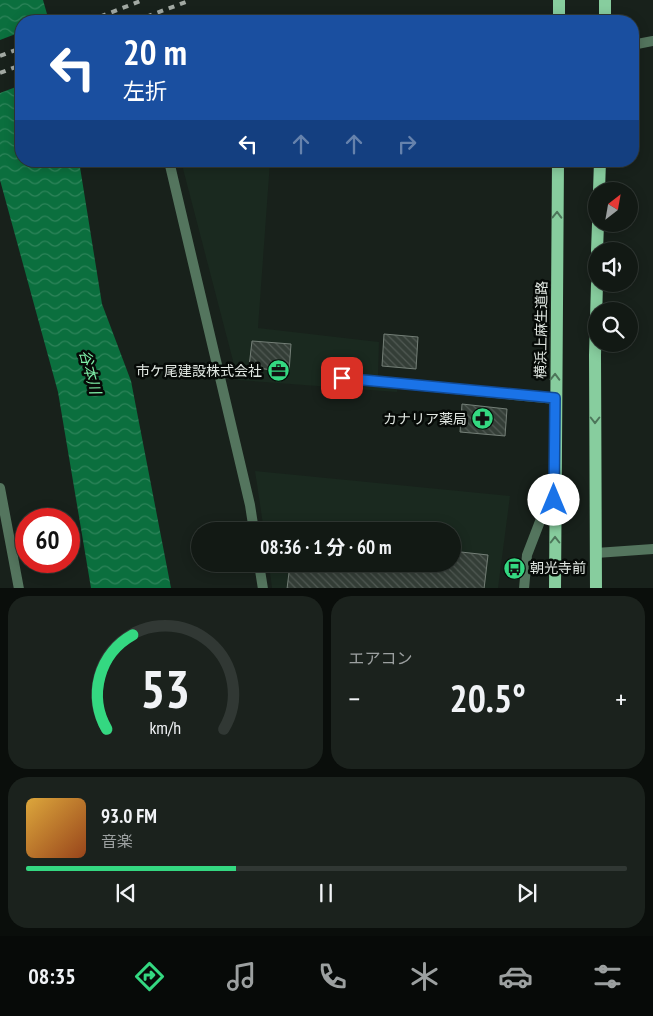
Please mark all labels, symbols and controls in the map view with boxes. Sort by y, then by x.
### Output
text: 20 m [123,29,187,75]
icon: left [40,35,105,100]
text: 左折 [123,77,167,105]
icon: left [234,130,262,158]
icon: ahead [287,130,315,158]
icon: ahead [340,130,368,158]
icon: right [393,130,421,158]
north arrow [588,182,638,232]
map controls [588,182,638,352]
one-way arrow [552,211,562,218]
button: sound [588,242,638,292]
street label: 横浜上麻生道路 [531,281,551,379]
button: search [588,302,638,352]
water label: 谷本川 [75,348,106,398]
pin [321,357,363,399]
office icon: 市ケ尾建設株式会社 [266,359,290,383]
place label: 市ケ尾建設株式会社 [136,362,262,380]
icon: arrive [328,364,356,392]
one-way arrow [550,373,560,381]
pharmacy icon: カナリア薬局 [471,407,495,431]
place label: カナリア薬局 [383,410,467,428]
one-way arrow [590,416,600,424]
position arrow [527,473,579,525]
speed limit sign: 60 [15,508,80,573]
text: 08:36 · 1 分 · 60 m [260,535,392,559]
one-way arrow [550,536,560,544]
bus stop icon: 朝光寺前 [502,556,526,580]
place label: 朝光寺前 [530,559,586,577]
text: エアコン [349,648,413,668]
text: 53 [140,655,190,722]
text: 20.5° [450,673,526,722]
text: − [349,680,360,717]
text: + [615,680,627,717]
text: km/h [149,716,181,739]
text: 93.0 FM [101,804,157,828]
text: 音楽 [101,831,133,851]
icon: previous [112,879,140,907]
icon: pause [312,879,340,907]
icon: next [513,879,541,907]
icon: directions [132,959,167,994]
icon: music [224,959,259,994]
icon: phone [315,959,350,994]
icon: climate [407,959,442,994]
icon: car [498,959,533,994]
icon: filters [590,959,625,994]
text: 08:35 [28,962,76,990]

